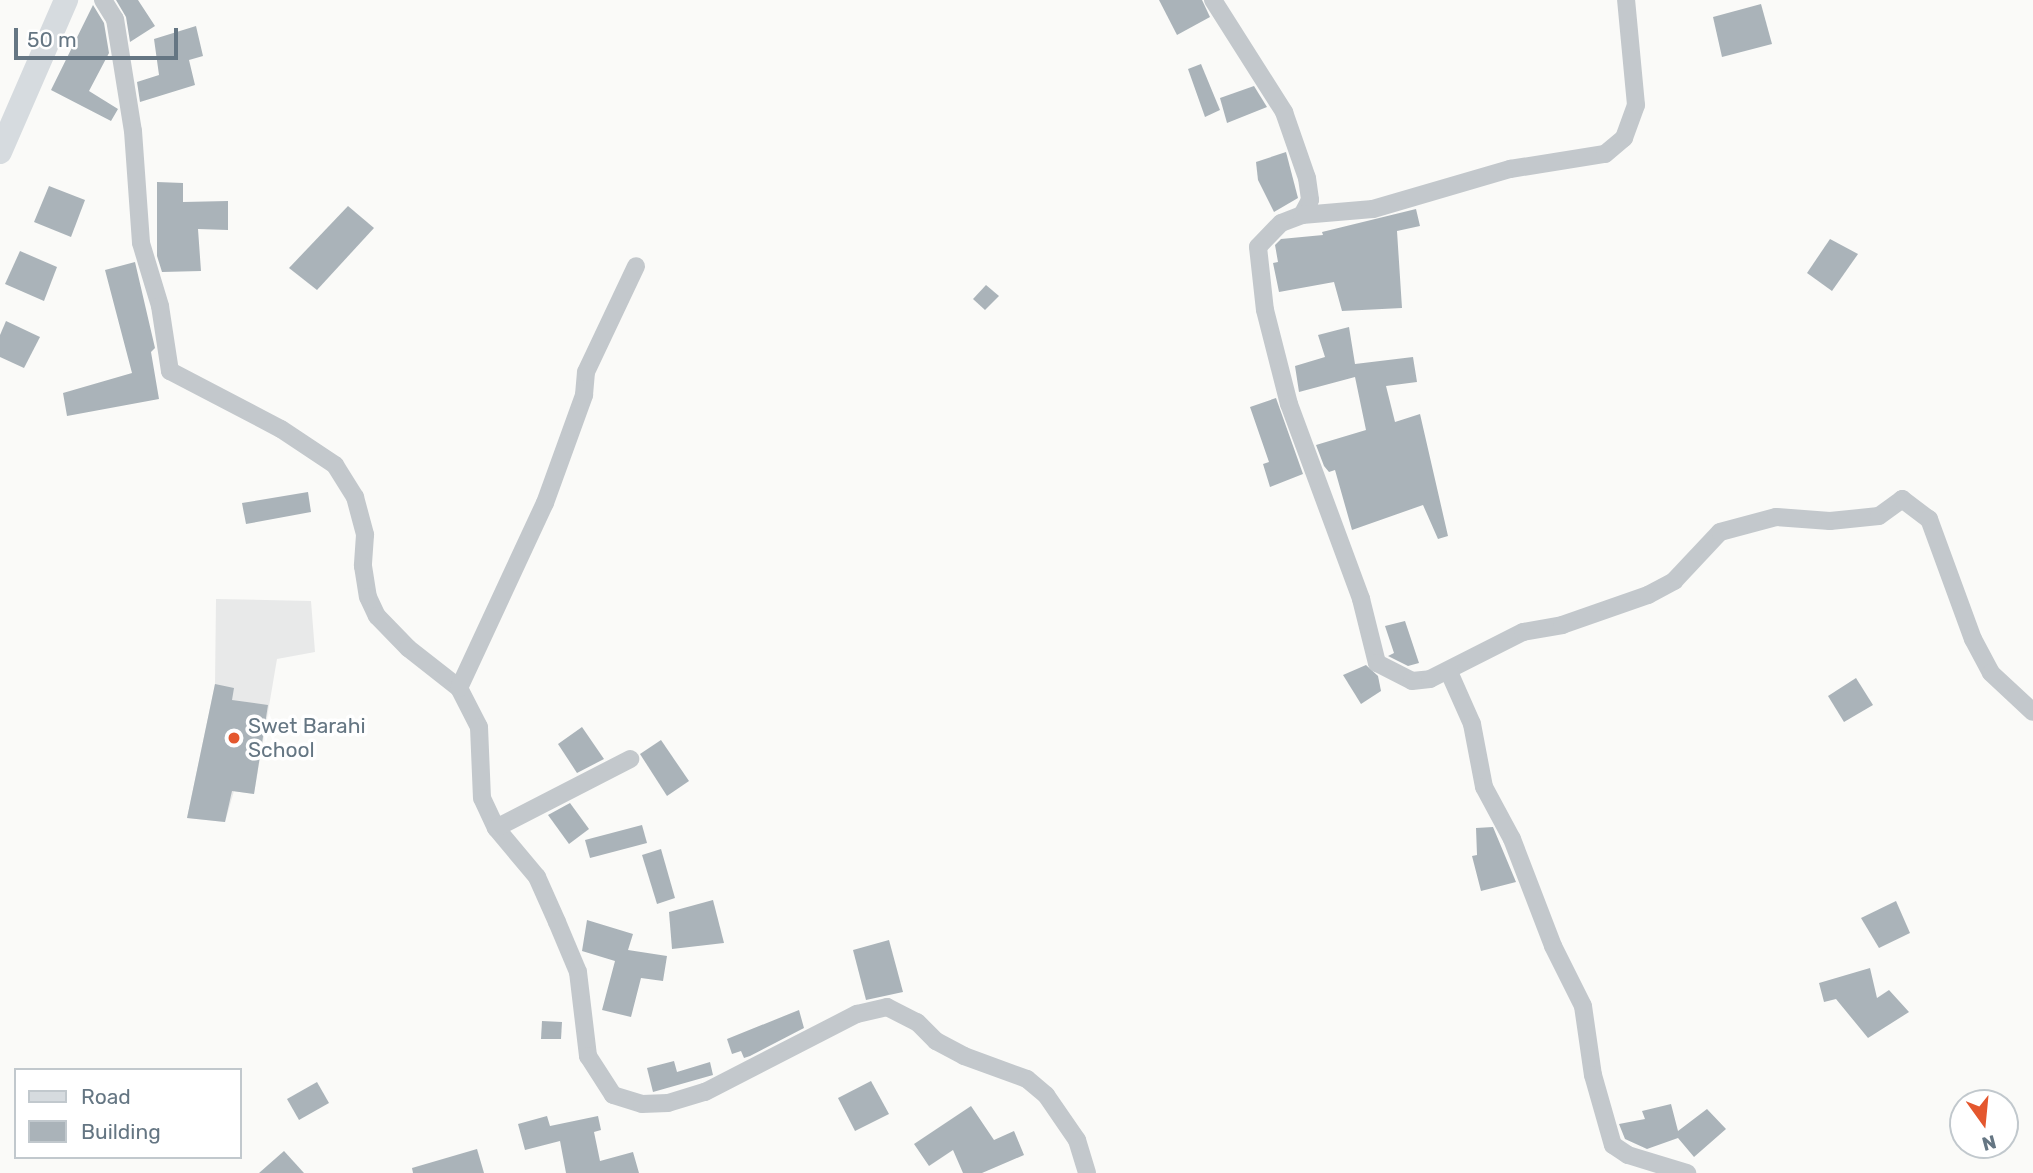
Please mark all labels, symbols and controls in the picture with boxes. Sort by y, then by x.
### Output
scale bar [18,14,182,58]
text: 50 m [27,27,77,52]
place label: Swet Barahi School [248,713,366,763]
marker: Swet Barahi School [226,730,242,746]
legend [14,1068,242,1159]
text: Road [81,1084,131,1109]
north arrow [1949,1089,2019,1159]
text: Building [81,1119,161,1144]
text: N [1979,1130,1999,1156]

